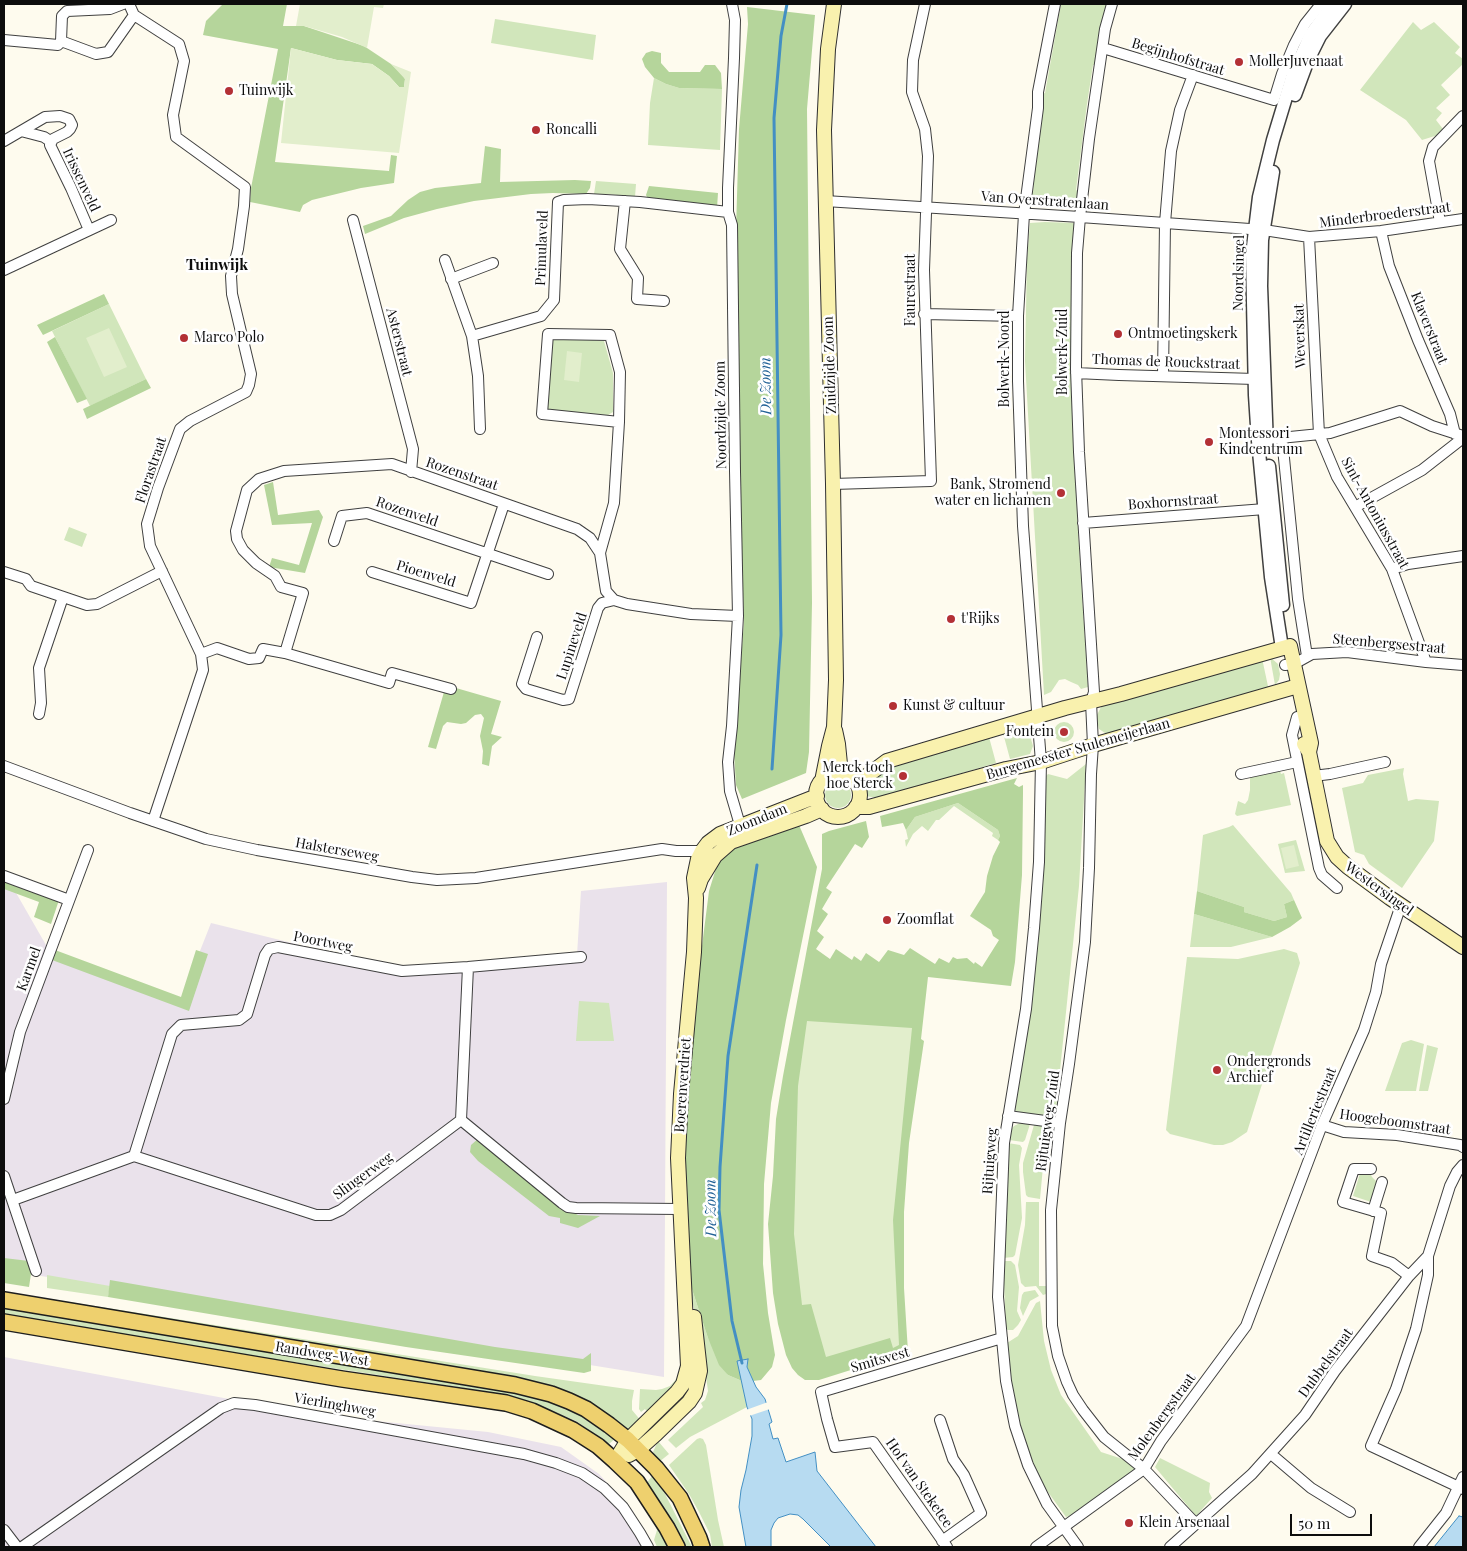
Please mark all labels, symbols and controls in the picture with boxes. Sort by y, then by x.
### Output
street label: Begijnhofstraat [1130,35,1226,79]
place label: MollerJuvenaat [1249,54,1343,70]
marker: MollerJuvenaat [1233,56,1245,68]
place label: Tuinwijk [239,83,294,99]
marker: Tuinwijk [223,85,235,97]
place label: Roncalli [546,122,597,138]
marker: Roncalli [530,124,542,136]
street label: Irissenveld [59,145,103,215]
street label: Van Overstratenlaan [980,188,1110,214]
street label: Minderbroederstraat [1318,199,1452,231]
street label: Primulaveld [532,210,552,286]
street label: Noordsingel [1230,235,1248,311]
street label: Faurestraat [903,254,919,326]
district label: Tuinwijk [186,256,248,274]
street label: Klaverstraat [1407,289,1451,367]
street label: Weverskat [1290,303,1310,369]
street label: Asterstraat [382,306,416,378]
street label: Bolwerk-Zuid [1055,309,1071,395]
street label: Bolwerk-Noord [997,310,1013,408]
street label: Zuidzijde Zoom [820,316,840,414]
place label: Ontmoetingskerk [1128,326,1238,342]
marker: Ontmoetingskerk [1112,328,1124,340]
place label: Marco Polo [194,330,264,346]
marker: Marco Polo [178,332,190,344]
street label: Thomas de Rouckstraat [1092,351,1240,373]
water label: De Zoom [756,357,776,415]
street label: Noordzijde Zoom [712,361,730,469]
place label: Montessori Kindcentrum [1219,426,1303,458]
street label: Florastraat [132,435,170,505]
marker: Montessori Kindcentrum [1203,436,1215,448]
street label: Rozenstraat [424,454,500,494]
street label: Sint-Antoniusstraat [1337,454,1413,572]
place label: Bank, Stromend water en lichamen [935,477,1051,510]
marker: Bank, Stromend water en lichamen [1055,487,1067,499]
street label: Boxhornstraat [1127,490,1219,514]
street label: Rozenveld [374,494,440,530]
street label: Pioenveld [394,557,458,591]
street label: Lupineveld [553,610,591,682]
place label: t'Rijks [961,611,999,627]
marker: t'Rijks [945,613,957,625]
street label: Steenbergsestraat [1332,631,1446,657]
place label: Kunst & cultuur [903,698,1005,714]
marker: Kunst & cultuur [887,700,899,712]
street label: Burgemeester Stulemeijerlaan [984,715,1172,783]
place label: Fontein [1006,724,1054,740]
marker: Fontein [1058,726,1070,738]
place label: Merck toch hoe Sterck [822,760,893,792]
marker: Merck toch hoe Sterck [897,770,909,782]
street label: Zoomdam [724,800,790,840]
street label: Halsterseweg [294,834,380,866]
street label: Westersingel [1342,859,1416,919]
place label: Zoomflat [897,912,954,928]
marker: Zoomflat [881,914,893,926]
street label: Poortweg [292,928,354,956]
street label: Karmel [13,945,45,993]
street label: Boerenverdriet [671,1037,695,1133]
place label: Ondergronds Archief [1227,1054,1311,1086]
marker: Ondergronds Archief [1211,1064,1223,1076]
street label: Artilleriestraat [1290,1065,1340,1157]
street label: Rijtuigweg-Zuid [1033,1069,1063,1173]
street label: Hoogeboomstraat [1338,1106,1452,1138]
street label: Rijtuigweg [979,1127,1001,1195]
street label: Slingerweg [330,1149,396,1203]
water label: De Zoom [701,1179,721,1237]
street label: Dubbelstraat [1295,1325,1357,1401]
street label: Randweg-West [274,1338,370,1370]
street label: Smitsvest [849,1344,911,1376]
street label: Molenbergstraat [1125,1370,1199,1464]
street label: Vierlinghweg [293,1390,377,1420]
street label: Hof van Steketee [882,1435,956,1531]
scale bar [1292,1504,1374,1536]
text: 50 m [1298,1513,1330,1533]
place label: Klein Arsenaal [1139,1515,1230,1531]
marker: Klein Arsenaal [1123,1517,1135,1529]

